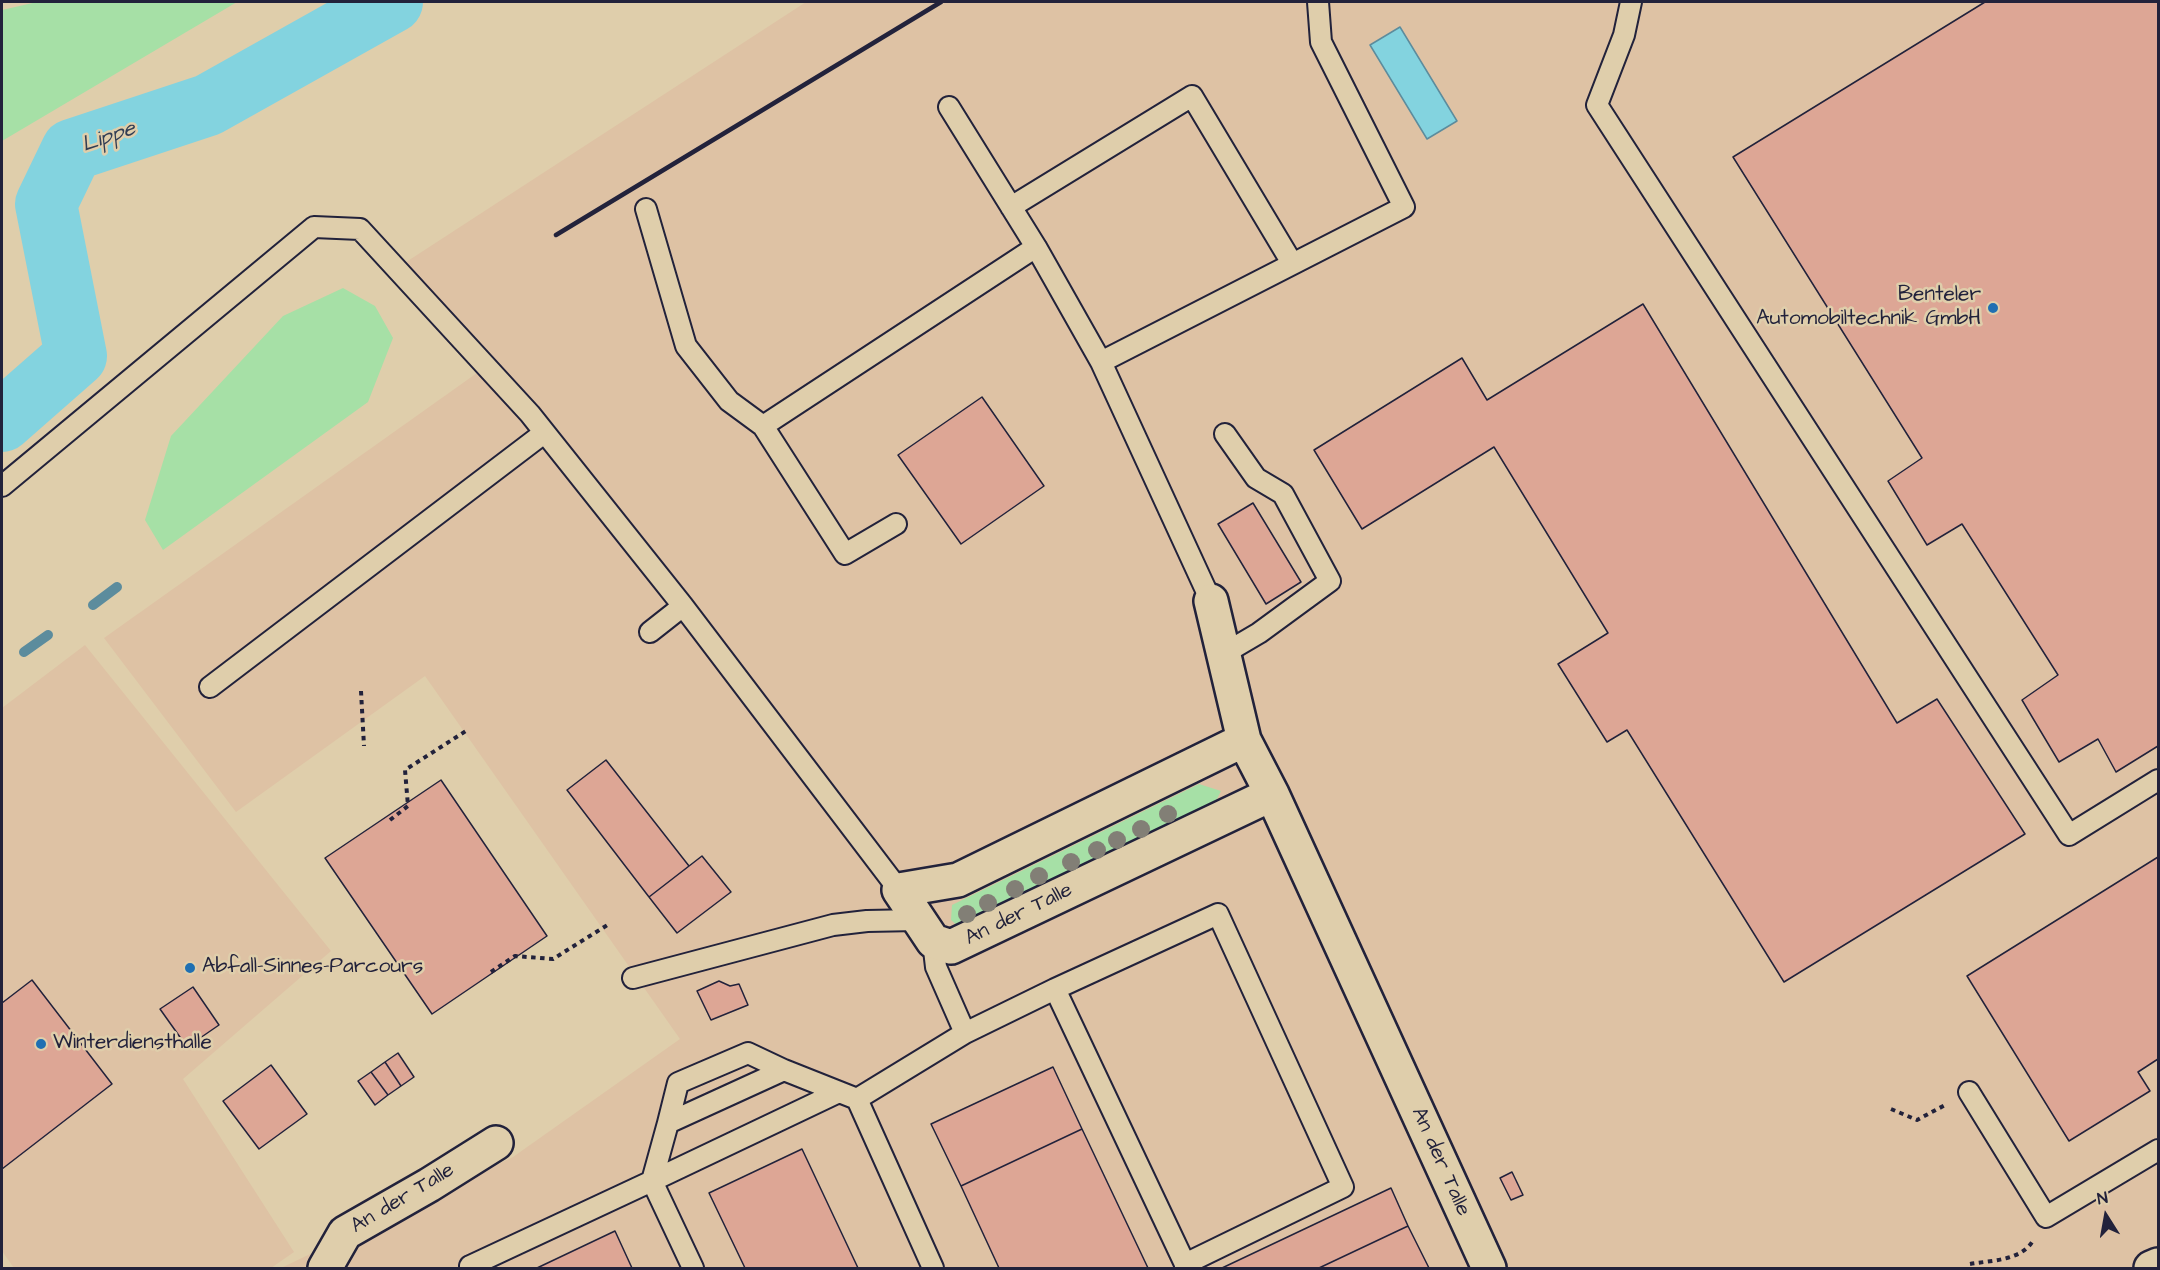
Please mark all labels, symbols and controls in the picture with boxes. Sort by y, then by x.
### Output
water label: Lippe [79,117,139,159]
place label: Benteler Automobiltechnik GmbH [1756,283,1981,333]
marker: Benteler Automobiltechnik GmbH [1986,301,2000,315]
street label: An der Talle [961,878,1077,952]
place label: Abfall-Sinnes-Parcours [202,955,423,981]
marker: Abfall-Sinnes-Parcours [183,961,197,975]
place label: Winterdiensthalle [53,1031,212,1057]
marker: Winterdiensthalle [34,1037,48,1051]
street label: An der Talle [1405,1104,1475,1220]
street label: An der Talle [347,1158,459,1240]
north arrow [2076,1186,2136,1246]
text: N [2096,1187,2110,1210]

